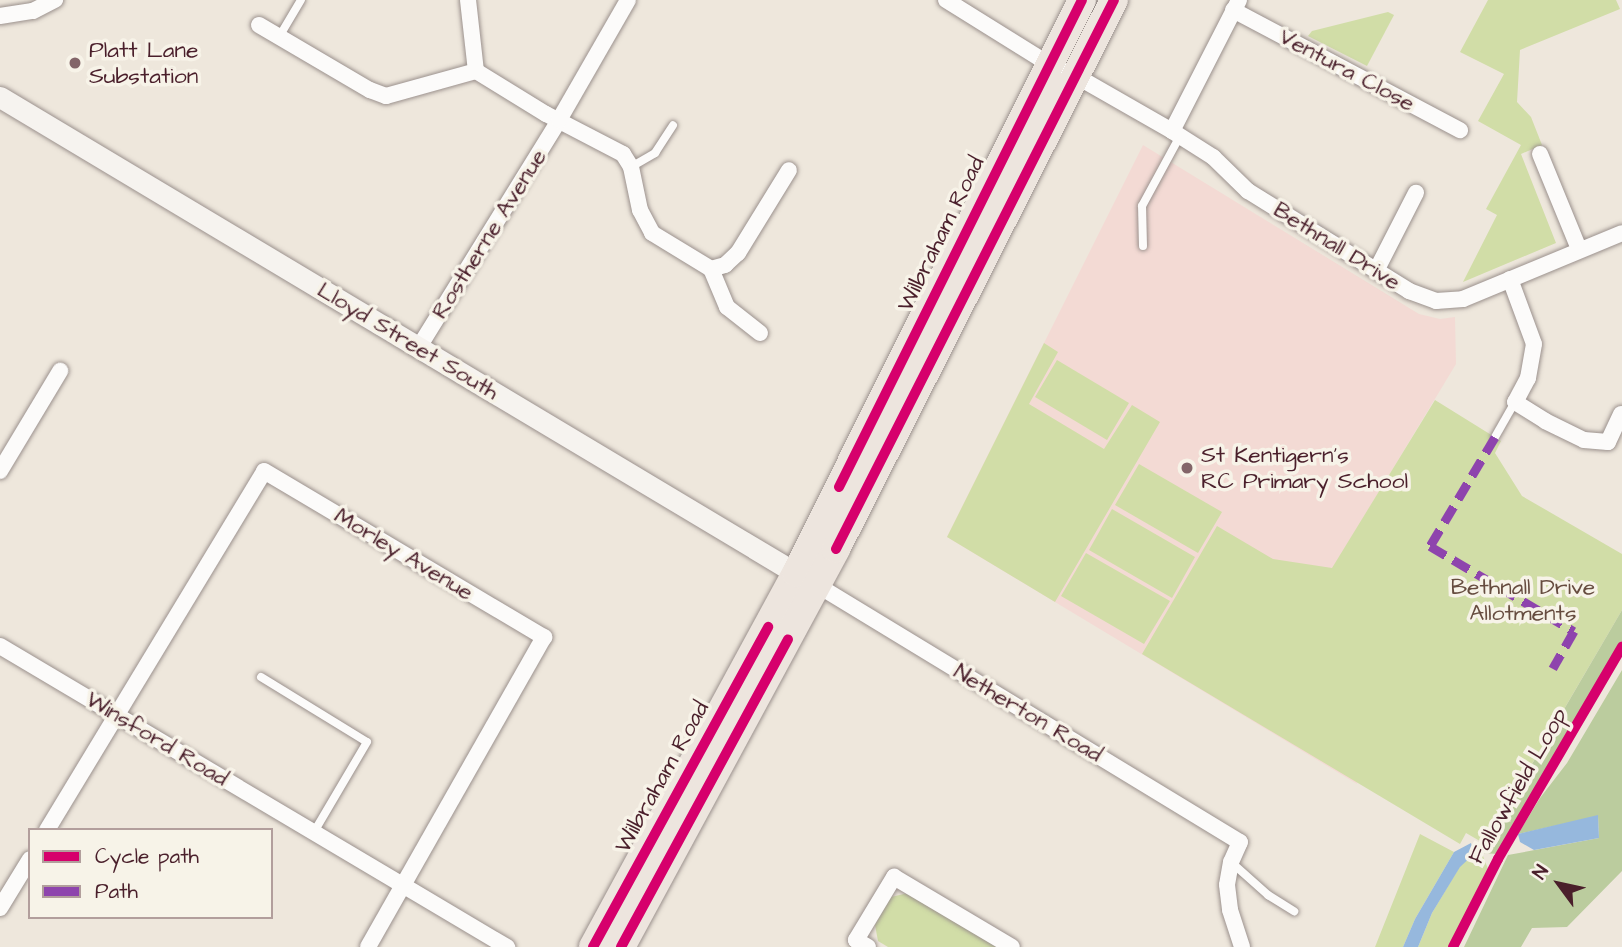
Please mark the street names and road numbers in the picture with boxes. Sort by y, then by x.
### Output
street label: Ventura Close [1274,23,1420,117]
street label: Rostherne Avenue [426,144,552,324]
street label: Wilbraham Road [892,152,990,316]
street label: Bethnall Drive [1268,196,1406,296]
street label: Lloyd Street South [312,276,504,406]
street label: Morley Avenue [329,502,479,606]
street label: Netherton Road [949,658,1107,768]
street label: Winsford Road [81,686,233,792]
street label: Wilbraham Road [609,696,715,858]
street label: Fallowfield Loop [1462,703,1574,869]

